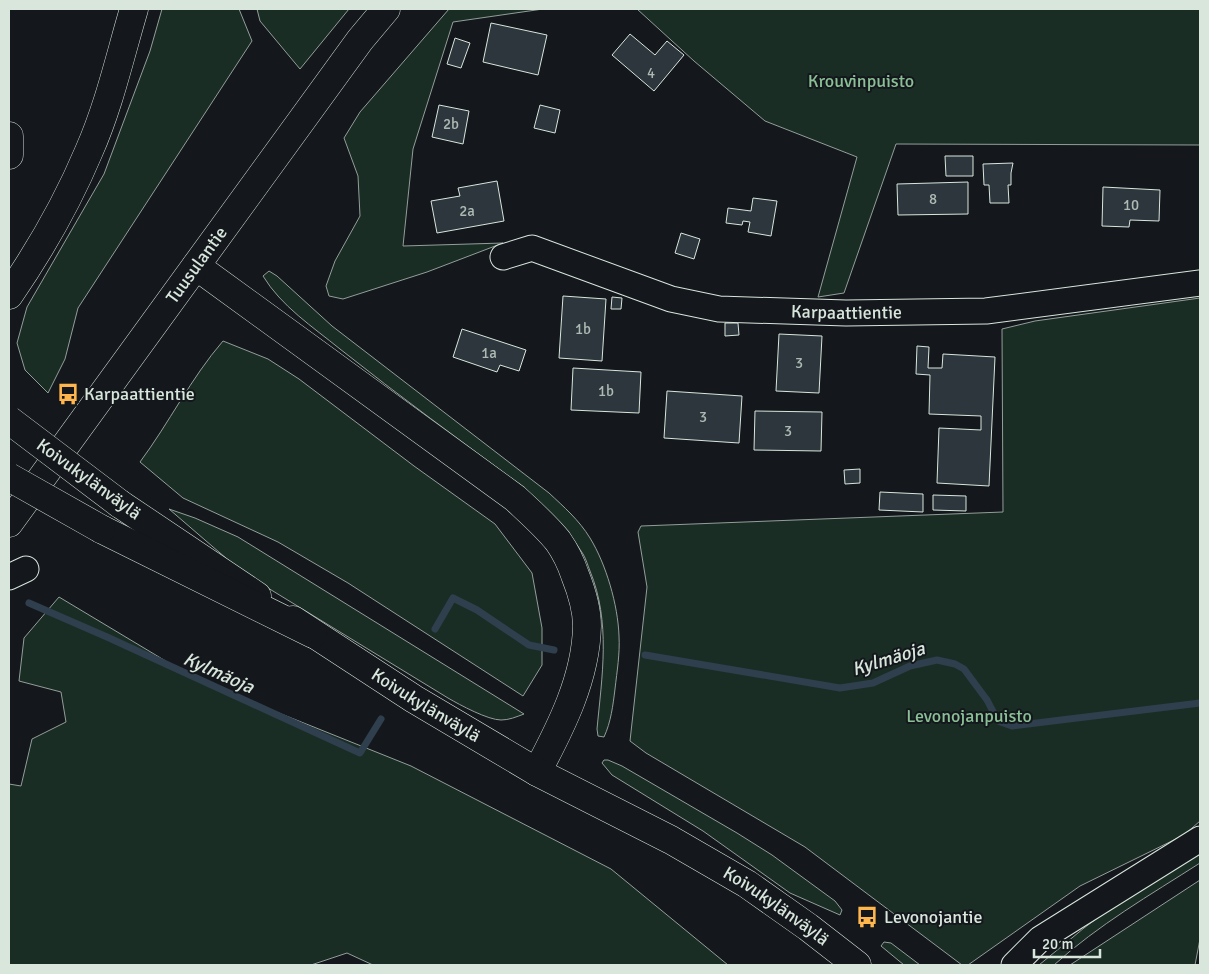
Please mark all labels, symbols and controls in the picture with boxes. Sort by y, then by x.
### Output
house number: 4 [647,64,655,82]
park label: Krouvinpuisto [808,70,914,92]
house number: 2b [443,115,459,133]
house number: 8 [929,190,937,208]
house number: 10 [1123,196,1139,214]
house number: 2a [459,202,475,220]
street label: Tuusulantie [161,222,232,308]
street label: Karpaattientie [791,300,902,324]
house number: 1b [575,320,591,338]
house number: 1a [481,344,497,362]
house number: 3 [795,354,803,372]
bus stop icon: Karpaattientie [55,381,81,407]
house number: 1b [598,382,614,400]
place label: Karpaattientie [84,383,195,405]
house number: 3 [699,408,707,426]
house number: 3 [784,422,792,440]
street label: Koivukylänväylä [32,434,146,524]
water label: Kylmäoja [849,636,929,681]
water label: Kylmäoja [179,647,259,700]
street label: Koivukylänväylä [367,663,485,747]
park label: Levonojanpuisto [906,705,1032,727]
street label: Koivukylänväylä [719,862,834,950]
bus stop icon: Levonojantie [854,904,880,930]
place label: Levonojantie [884,906,983,928]
scale bar [1034,926,1100,958]
text: 20 m [1042,935,1073,953]

